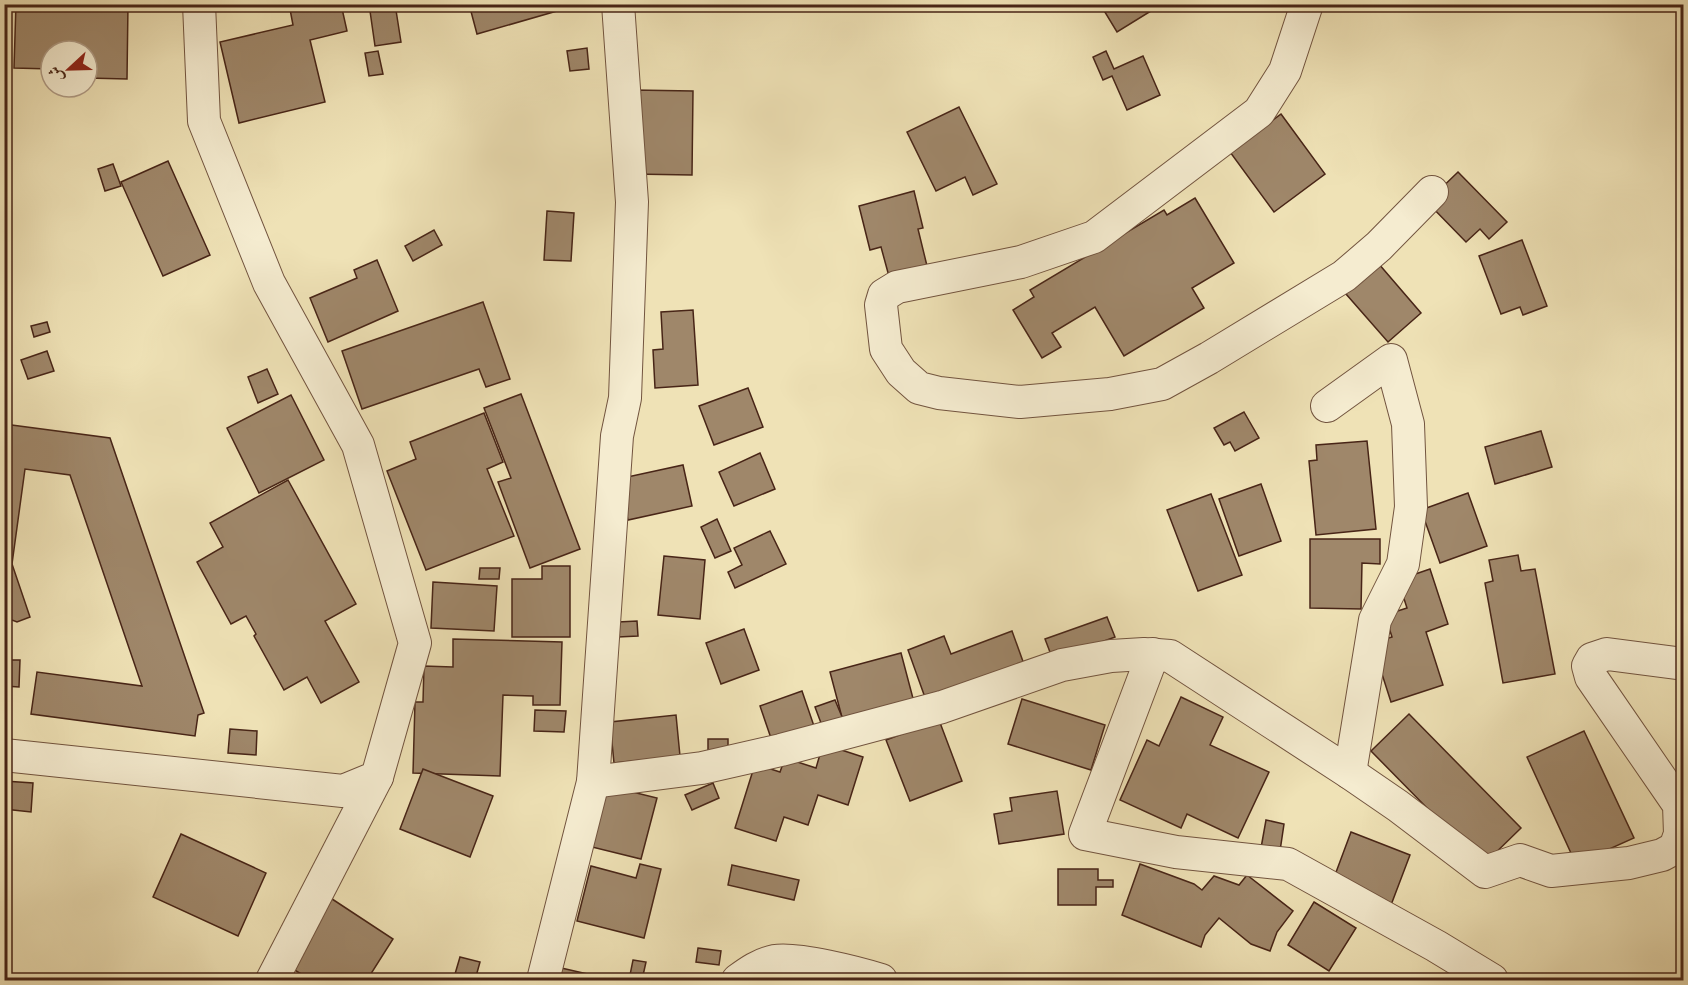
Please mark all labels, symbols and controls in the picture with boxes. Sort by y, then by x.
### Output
north arrow [39,39,99,99]
text: ش [44,62,71,85]

